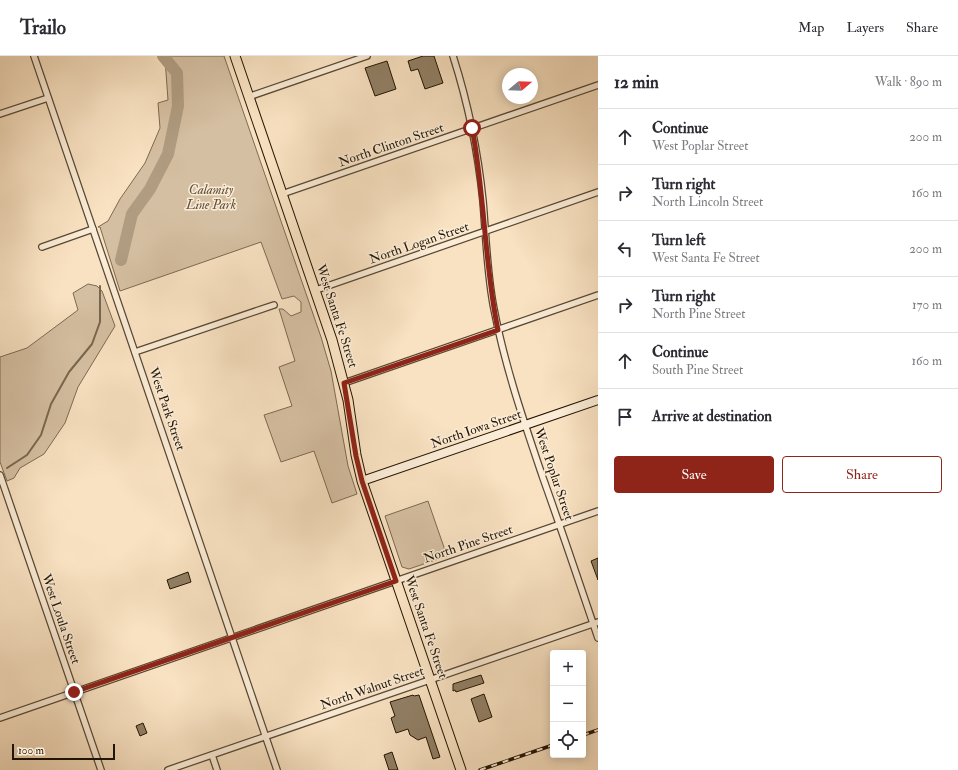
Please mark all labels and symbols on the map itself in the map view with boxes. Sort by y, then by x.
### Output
north arrow [502,68,538,104]
street label: North Clinton Street [336,119,446,171]
route start [463,119,481,137]
park label: Calamity Line Park [185,182,236,213]
street label: North Logan Street [367,218,471,268]
street label: West Santa Fe Street [312,261,361,370]
street label: West Park Street [145,364,189,453]
street label: North Iowa Street [429,406,523,452]
street label: West Poplar Street [529,425,577,523]
street label: North Pine Street [421,521,515,567]
street label: West Loula Street [38,571,84,666]
street label: West Santa Fe Street [401,573,451,681]
street label: North Walnut Street [318,663,426,713]
route end [65,683,83,701]
scale bar [12,742,115,761]

